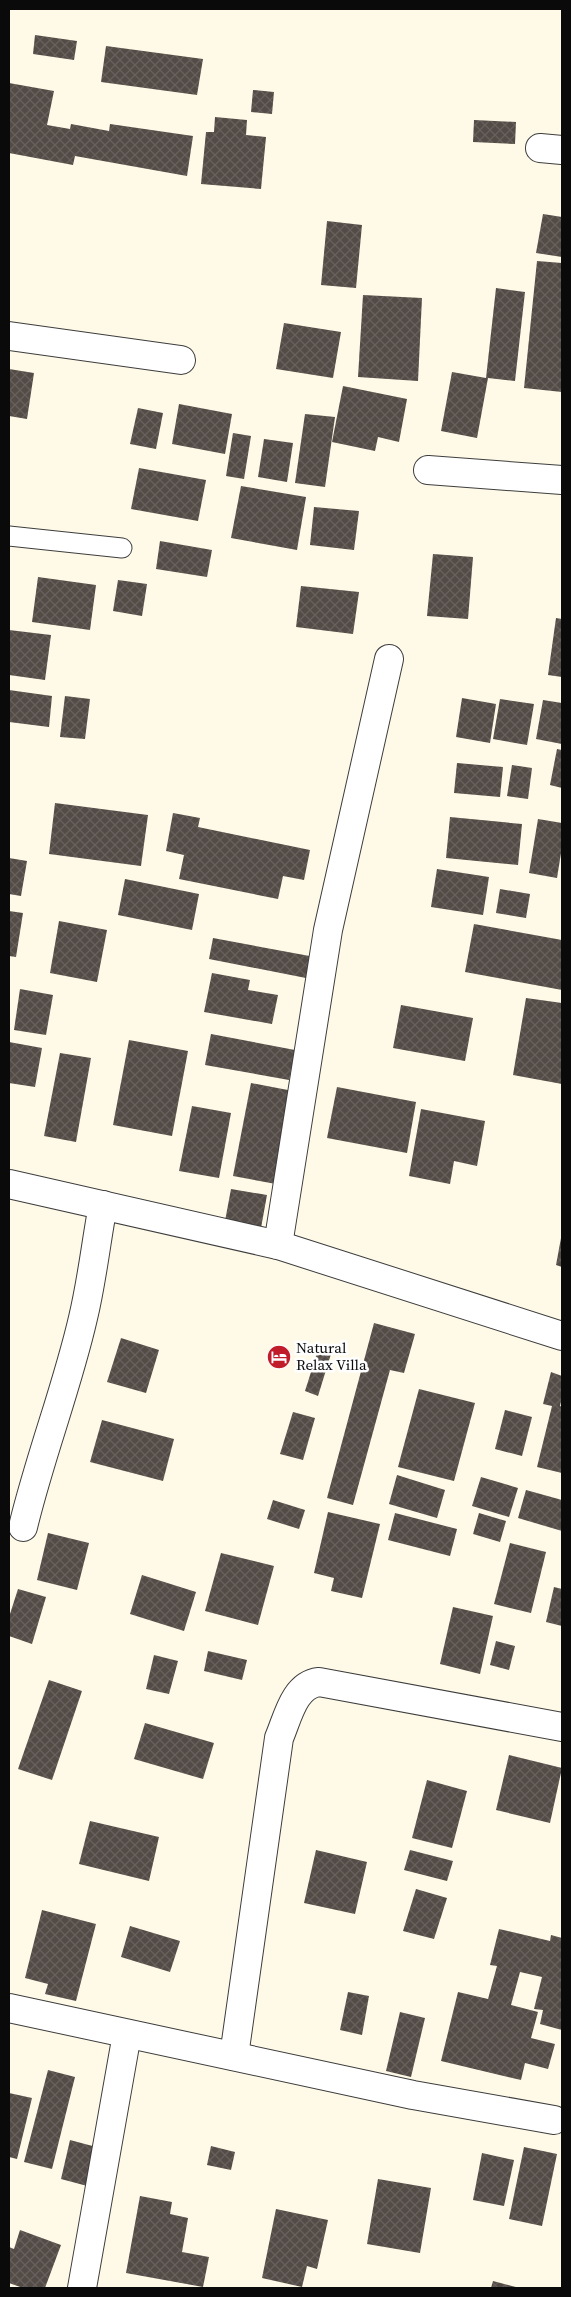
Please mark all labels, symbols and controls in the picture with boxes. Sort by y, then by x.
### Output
place label: Natural Relax Villa [296,1337,367,1375]
hotel icon: Natural Relax Villa [266,1344,292,1370]

